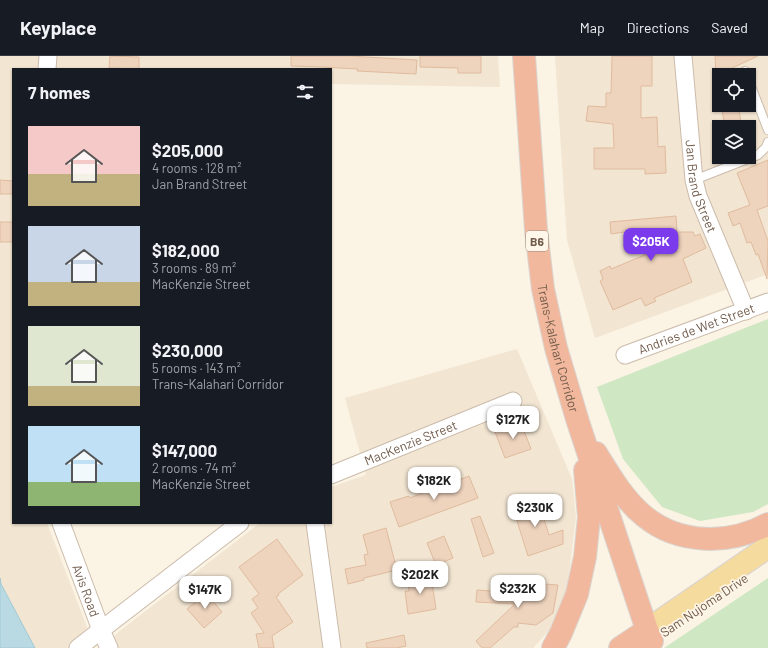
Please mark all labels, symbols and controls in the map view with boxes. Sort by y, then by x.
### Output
text: Keyplace [20,16,97,39]
text: Map [580,19,605,36]
text: Directions [627,19,689,36]
text: Saved [711,19,748,36]
map controls [712,68,756,164]
button: locate [712,68,756,112]
icon: filters [294,81,316,103]
text: 7 homes [28,82,90,102]
button: layers [712,120,756,164]
street label: Jan Brand Street [682,139,720,235]
text: $205,000 [152,140,223,160]
icon: home [60,142,108,190]
text: 4 rooms · 128 m² [152,160,241,176]
text: Jan Brand Street [152,176,247,192]
pin: $205K [623,228,679,262]
road number: B6 [526,231,548,251]
text: $205K [632,233,670,249]
text: $182,000 [152,240,220,260]
icon: home [60,242,108,290]
text: 3 rooms · 89 m² [152,260,236,276]
text: MacKenzie Street [152,276,251,292]
street label: Trans-Kalahari Corridor [534,283,583,414]
street label: Andries de Wet Street [636,300,757,357]
text: $230,000 [152,340,223,360]
icon: home [60,342,108,390]
text: 5 rooms · 143 m² [152,360,241,376]
text: Trans-Kalahari Corridor [152,376,284,392]
pin: $127K [485,406,541,440]
text: $127K [496,411,530,427]
street label: MacKenzie Street [362,417,459,469]
text: $147,000 [152,440,217,460]
icon: home [60,442,108,490]
text: 2 rooms · 74 m² [152,460,236,476]
pin: $182K [406,467,462,501]
text: $182K [417,472,451,488]
text: MacKenzie Street [152,476,251,492]
pin: $230K [507,494,563,528]
text: $230K [516,499,554,515]
pin: $202K [392,561,448,595]
street label: Avis Road [69,562,103,619]
text: $202K [401,566,439,582]
street label: Sam Nujoma Drive [657,570,751,640]
pin: $232K [490,575,546,609]
pin: $147K [177,576,233,610]
text: $232K [500,580,536,596]
text: $147K [188,581,222,597]

